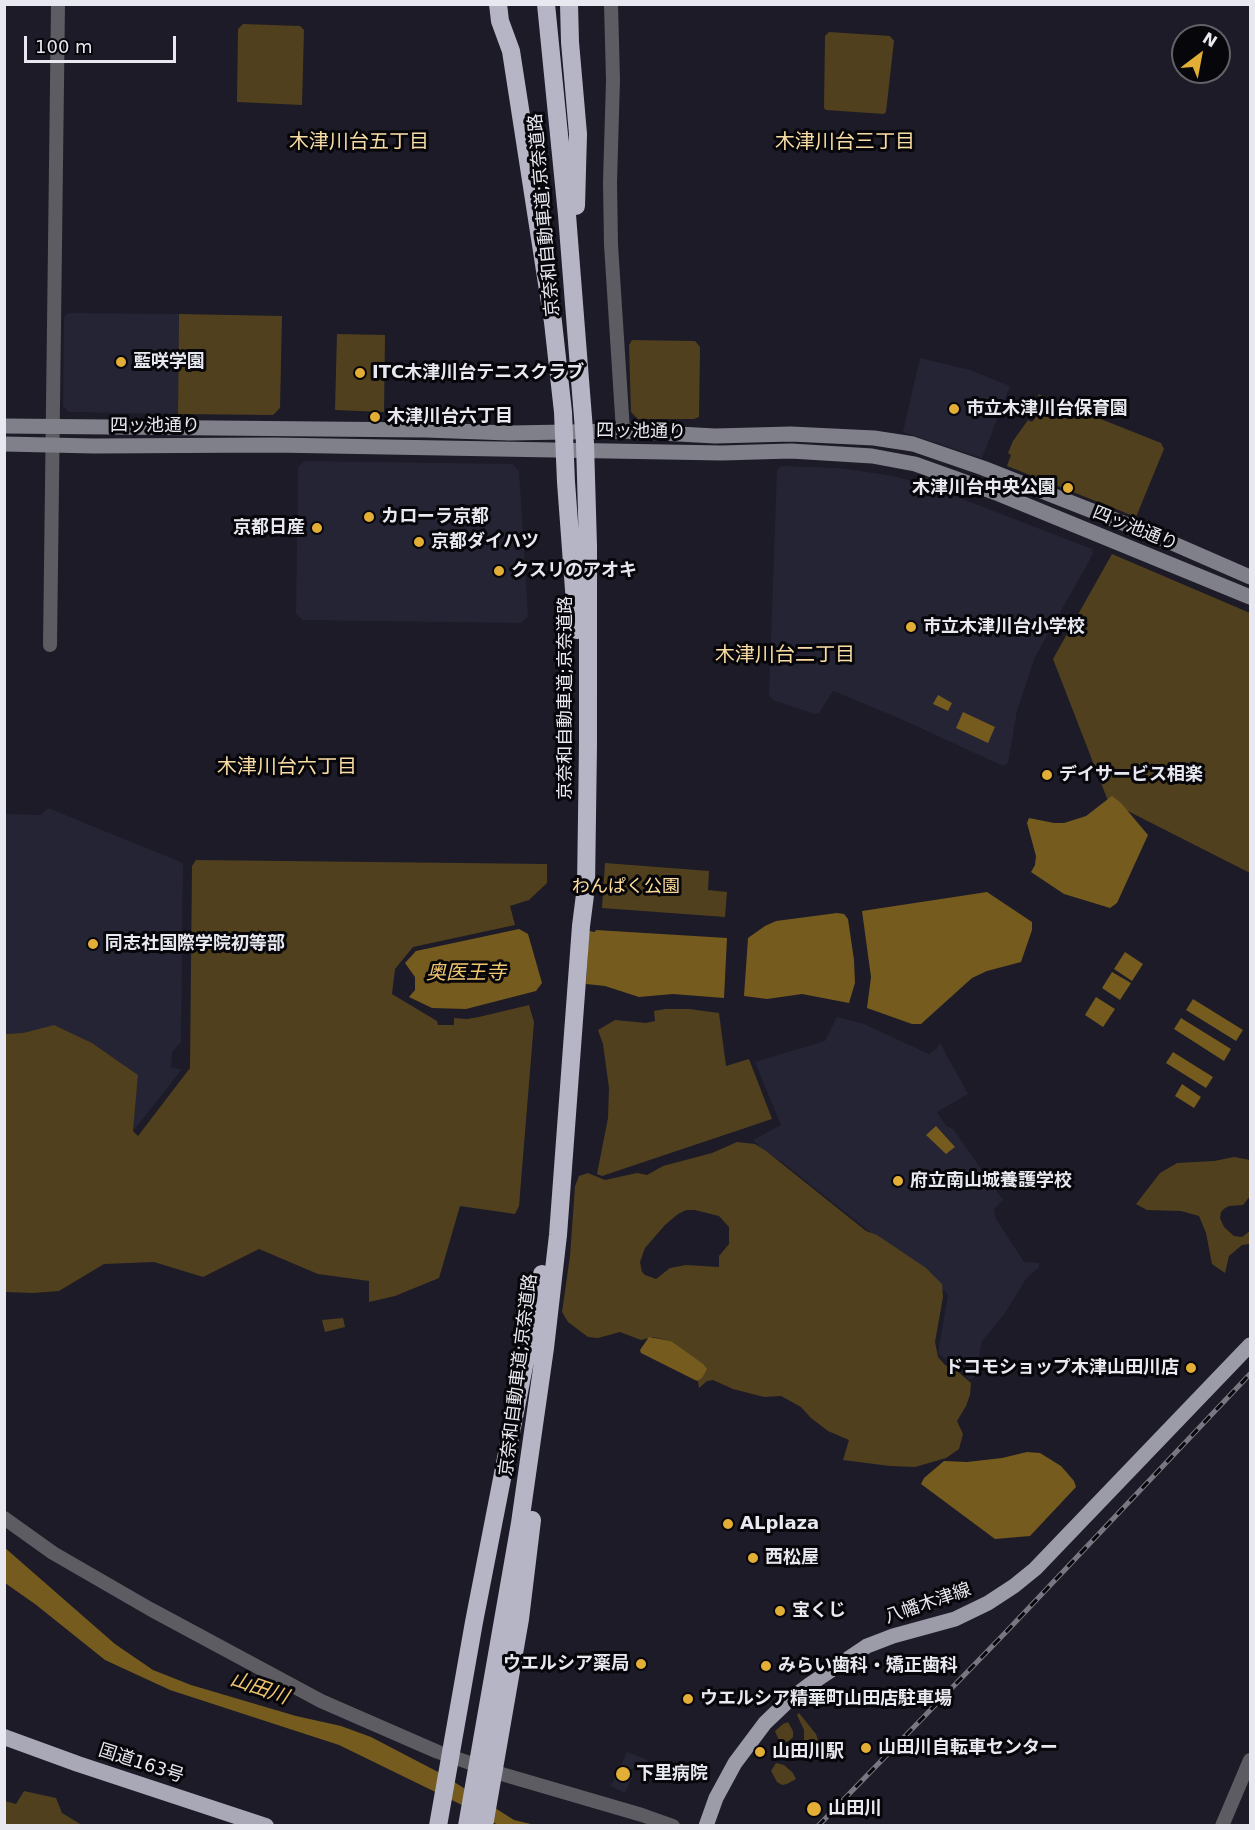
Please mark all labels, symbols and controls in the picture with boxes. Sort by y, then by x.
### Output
scale bar [27,24,178,62]
north arrow [1171,24,1231,84]
text: N [1199,28,1220,52]
text: 100 m [35,36,93,57]
street label: 京奈和自動車道;京奈道路 [525,112,565,318]
district label: 木津川台五丁目 [289,131,429,155]
district label: 木津川台三丁目 [775,131,915,155]
place label: 藍咲学園 [133,351,205,373]
marker: 藍咲学園 [114,355,128,369]
place label: ITC木津川台テニスクラブ [372,362,584,384]
marker: ITC木津川台テニスクラブ [353,366,367,380]
place label: 市立木津川台保育園 [966,398,1128,420]
marker: 市立木津川台保育園 [947,402,961,416]
place label: 木津川台六丁目 [387,406,513,428]
marker: 木津川台六丁目 [368,410,382,424]
street label: 四ッ池通り [110,415,200,437]
street label: 四ッ池通り [596,420,686,444]
place label: 木津川台中央公園 [912,477,1056,499]
marker: 木津川台中央公園 [1061,481,1075,495]
street label: 四ッ池通り [1089,502,1181,556]
place label: カローラ京都 [381,506,489,528]
marker: カローラ京都 [362,510,376,524]
place label: 京都日産 [233,517,305,539]
marker: 京都日産 [310,521,324,535]
place label: 京都ダイハツ [431,531,539,553]
marker: 京都ダイハツ [412,535,426,549]
place label: クスリのアオキ [511,560,637,582]
marker: クスリのアオキ [492,564,506,578]
street label: 京奈和自動車道;京奈道路 [555,596,577,800]
place label: 市立木津川台小学校 [923,616,1085,638]
marker: 市立木津川台小学校 [904,620,918,634]
district label: 木津川台二丁目 [715,644,855,668]
district label: 木津川台六丁目 [217,756,357,780]
place label: デイサービス相楽 [1059,764,1203,786]
marker: デイサービス相楽 [1040,768,1054,782]
park label: わんぱく公園 [572,876,680,898]
place label: 同志社国際学院初等部 [105,933,285,955]
marker: 同志社国際学院初等部 [86,937,100,951]
water label: 奥医王寺 [426,962,506,986]
place label: 府立南山城養護学校 [910,1170,1072,1192]
marker: 府立南山城養護学校 [891,1174,905,1188]
street label: 京奈和自動車道;京奈道路 [496,1272,542,1478]
place label: ドコモショップ木津山田川店 [945,1357,1179,1379]
marker: ドコモショップ木津山田川店 [1184,1361,1198,1375]
place label: ALplaza [740,1513,819,1535]
marker: ALplaza [721,1517,735,1531]
place label: 西松屋 [765,1547,819,1569]
marker: 西松屋 [746,1551,760,1565]
street label: 八幡木津線 [882,1579,974,1629]
place label: 宝くじ [792,1600,846,1622]
marker: 宝くじ [773,1604,787,1618]
place label: ウエルシア薬局 [503,1653,629,1675]
place label: みらい歯科・矯正歯科 [778,1655,958,1677]
marker: ウエルシア薬局 [634,1657,648,1671]
marker: みらい歯科・矯正歯科 [759,1659,773,1673]
water label: 山田川 [227,1668,291,1710]
place label: ウエルシア精華町山田店駐車場 [700,1688,952,1710]
marker: ウエルシア精華町山田店駐車場 [681,1692,695,1706]
place label: 山田川自転車センター [878,1737,1058,1759]
street label: 国道163号 [96,1740,186,1788]
place label: 山田川駅 [772,1741,844,1763]
marker: 山田川自転車センター [859,1741,873,1755]
marker: 山田川駅 [753,1745,767,1759]
place label: 下里病院 [636,1763,708,1785]
marker: 下里病院 [614,1765,632,1783]
place label: 山田川 [828,1798,882,1820]
marker: 山田川 [805,1800,823,1818]

